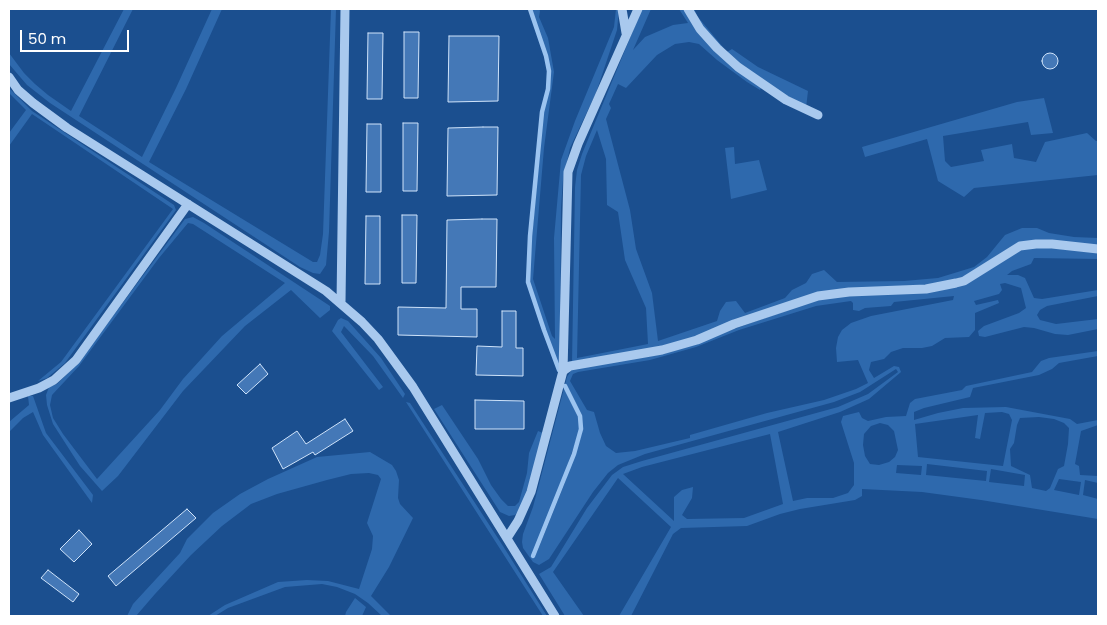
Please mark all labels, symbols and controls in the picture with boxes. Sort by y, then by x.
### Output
scale bar [22,20,131,52]
text: 50 m [28,28,66,49]

